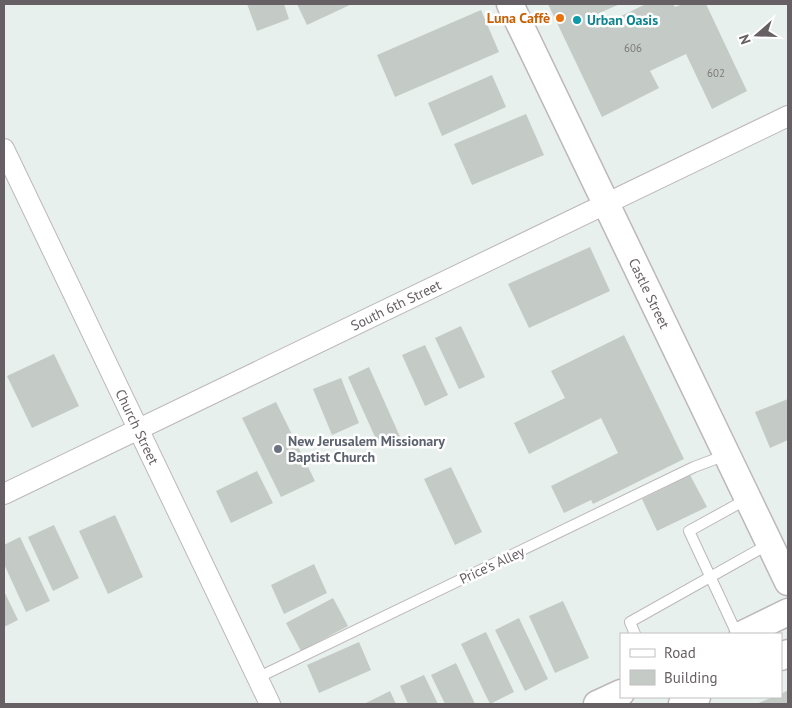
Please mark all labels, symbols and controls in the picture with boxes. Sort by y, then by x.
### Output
place label: Luna Caffè [487,9,550,27]
north arrow [732,10,782,60]
place label: Urban Oasis [587,11,658,29]
marker: Luna Caffè [554,12,566,24]
marker: Urban Oasis [571,14,583,26]
text: N [735,32,755,47]
house number: 606 [624,41,642,55]
house number: 602 [707,66,725,80]
street label: Castle Street [625,255,674,332]
street label: South 6th Street [348,276,444,335]
street label: Church Street [111,386,163,468]
place label: New Jerusalem Missionary Baptist Church [288,432,445,466]
marker: New Jerusalem Missionary Baptist Church [272,443,284,455]
street label: Price's Alley [457,542,528,588]
legend [620,633,782,698]
text: Road [664,643,696,662]
text: Building [664,668,718,687]

